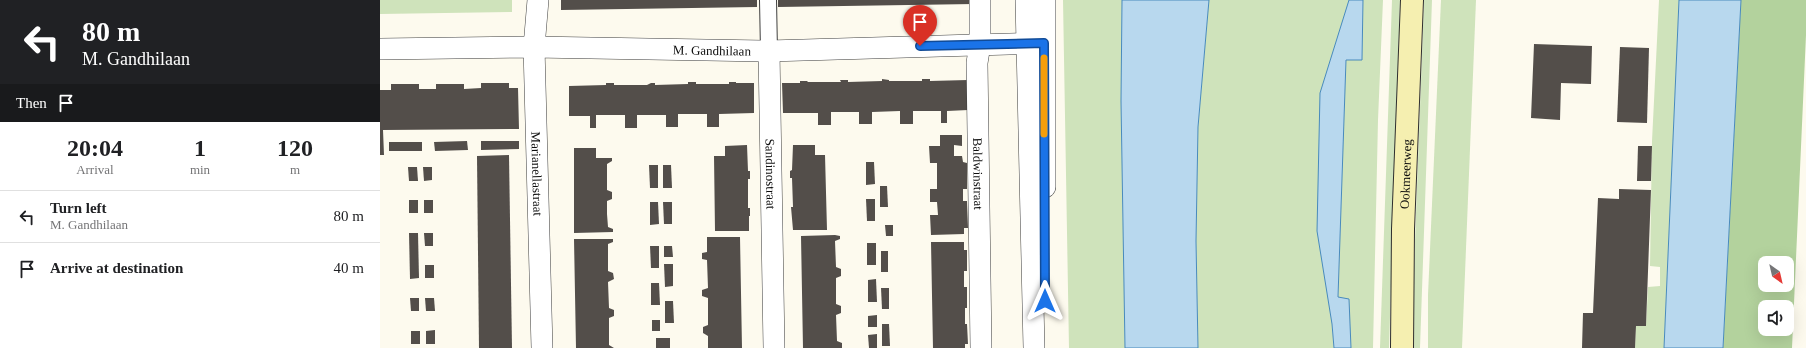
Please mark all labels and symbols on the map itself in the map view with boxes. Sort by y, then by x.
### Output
pin [903,5,937,46]
street label: M. Gandhilaan [673,42,752,59]
street label: Marianellastraat [528,131,546,217]
street label: Sandinostraat [762,138,779,210]
street label: Baldwinstraat [970,138,986,210]
street label: Ookmeerweg [1397,138,1415,209]
north arrow [1758,256,1794,292]
position arrow [1024,280,1066,322]

